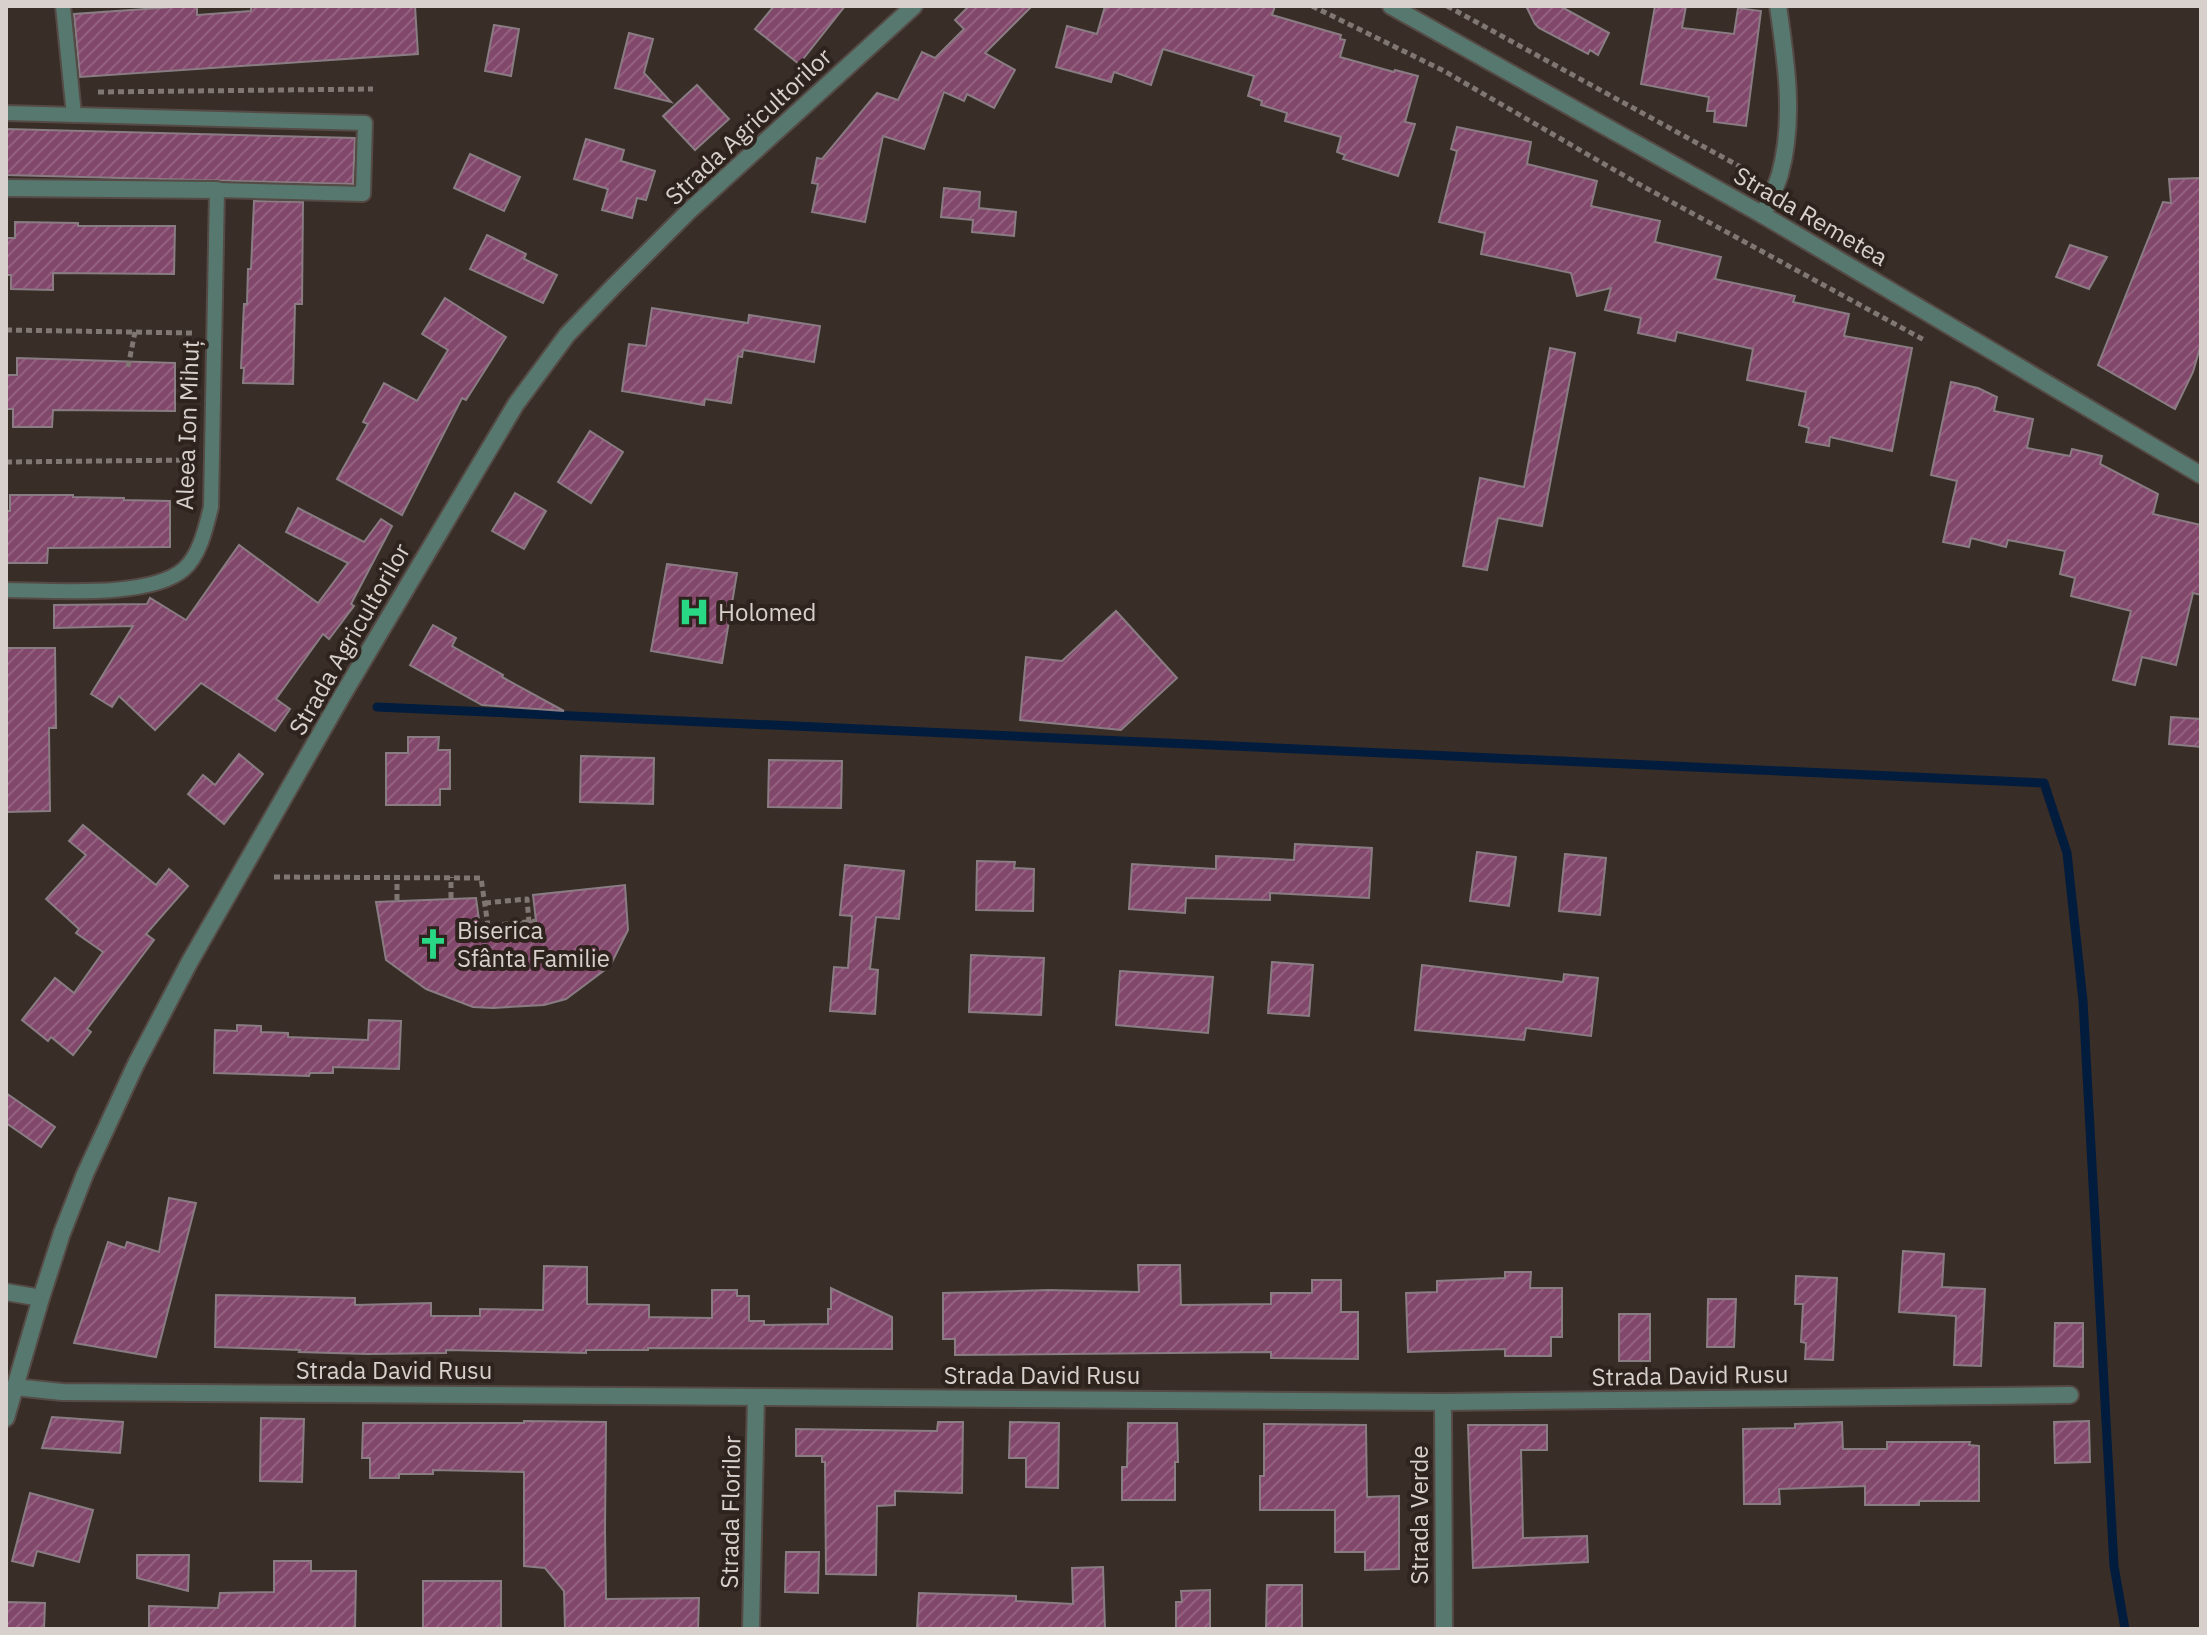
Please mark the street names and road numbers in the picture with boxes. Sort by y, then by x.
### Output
street label: Strada Agricultorilor [658,40,838,212]
street label: Strada Remetea [1728,159,1894,273]
street label: Aleea Ion Mihuț [168,339,206,511]
street label: Strada Agricultorilor [281,537,417,741]
street label: Strada David Rusu [296,1354,492,1386]
street label: Strada David Rusu [1591,1357,1789,1393]
street label: Strada David Rusu [944,1359,1140,1391]
street label: Strada Florilor [713,1435,747,1589]
street label: Strada Verde [1403,1445,1435,1585]

